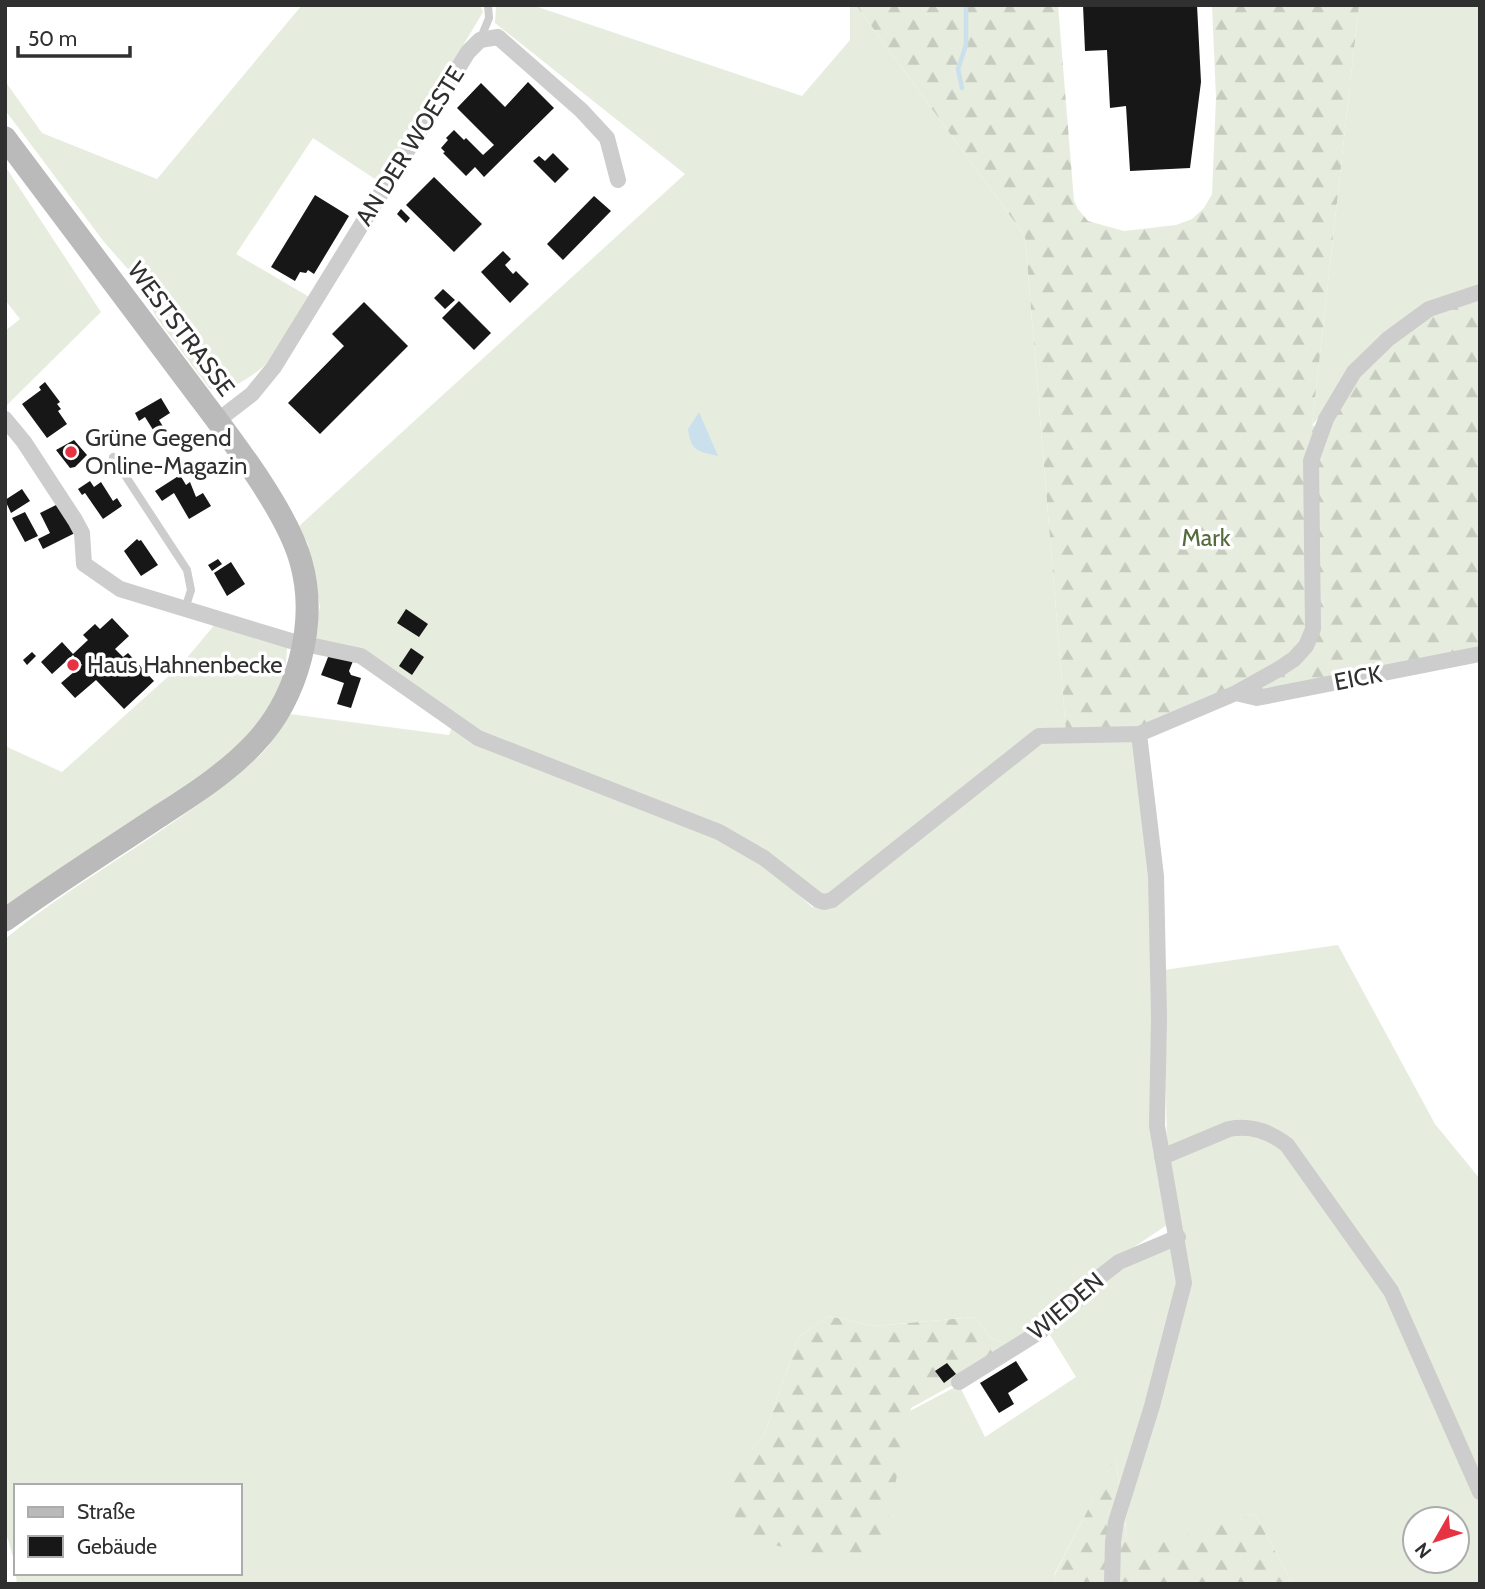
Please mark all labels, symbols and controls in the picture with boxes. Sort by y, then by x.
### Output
scale bar [18,14,130,58]
text: 50 m [28,26,77,51]
street label: AN DER WOESTE [349,61,470,231]
street label: WESTSTRASSE [122,256,241,401]
place label: Grüne Gegend Online-Magazin [85,423,248,480]
marker: Grüne Gegend Online-Magazin [63,444,79,460]
park label: Mark [1181,523,1231,552]
place label: Haus Hahnenbecke [87,650,283,679]
marker: Haus Hahnenbecke [65,657,81,673]
street label: EICK [1332,659,1385,696]
street label: WIEDEN [1022,1266,1109,1346]
legend [14,1484,242,1575]
text: Straße [77,1499,136,1524]
north arrow [1401,1505,1471,1575]
text: Gebäude [77,1534,157,1559]
text: N [1410,1538,1436,1563]

